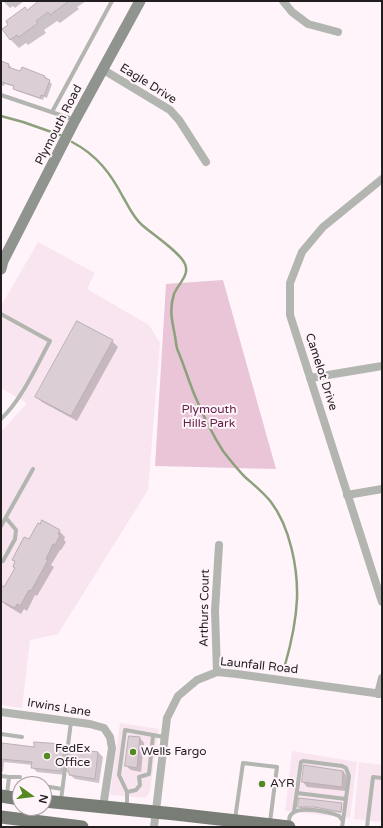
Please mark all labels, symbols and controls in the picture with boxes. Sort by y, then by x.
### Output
street label: Eagle Drive [117,61,179,107]
street label: Plymouth Road [33,82,85,168]
street label: Camelot Drive [302,332,340,412]
park label: Plymouth Hills Park [182,403,236,431]
street label: Arthurs Court [197,569,213,647]
street label: Launfall Road [219,655,299,677]
street label: Irwins Lane [26,696,92,720]
place label: FedEx Office [55,742,90,770]
place label: Wells Fargo [141,745,207,759]
marker: Wells Fargo [128,747,138,757]
marker: FedEx Office [42,751,52,761]
north arrow [12,776,52,816]
place label: AYR [270,777,294,791]
marker: AYR [257,779,267,789]
text: N [36,793,51,805]

